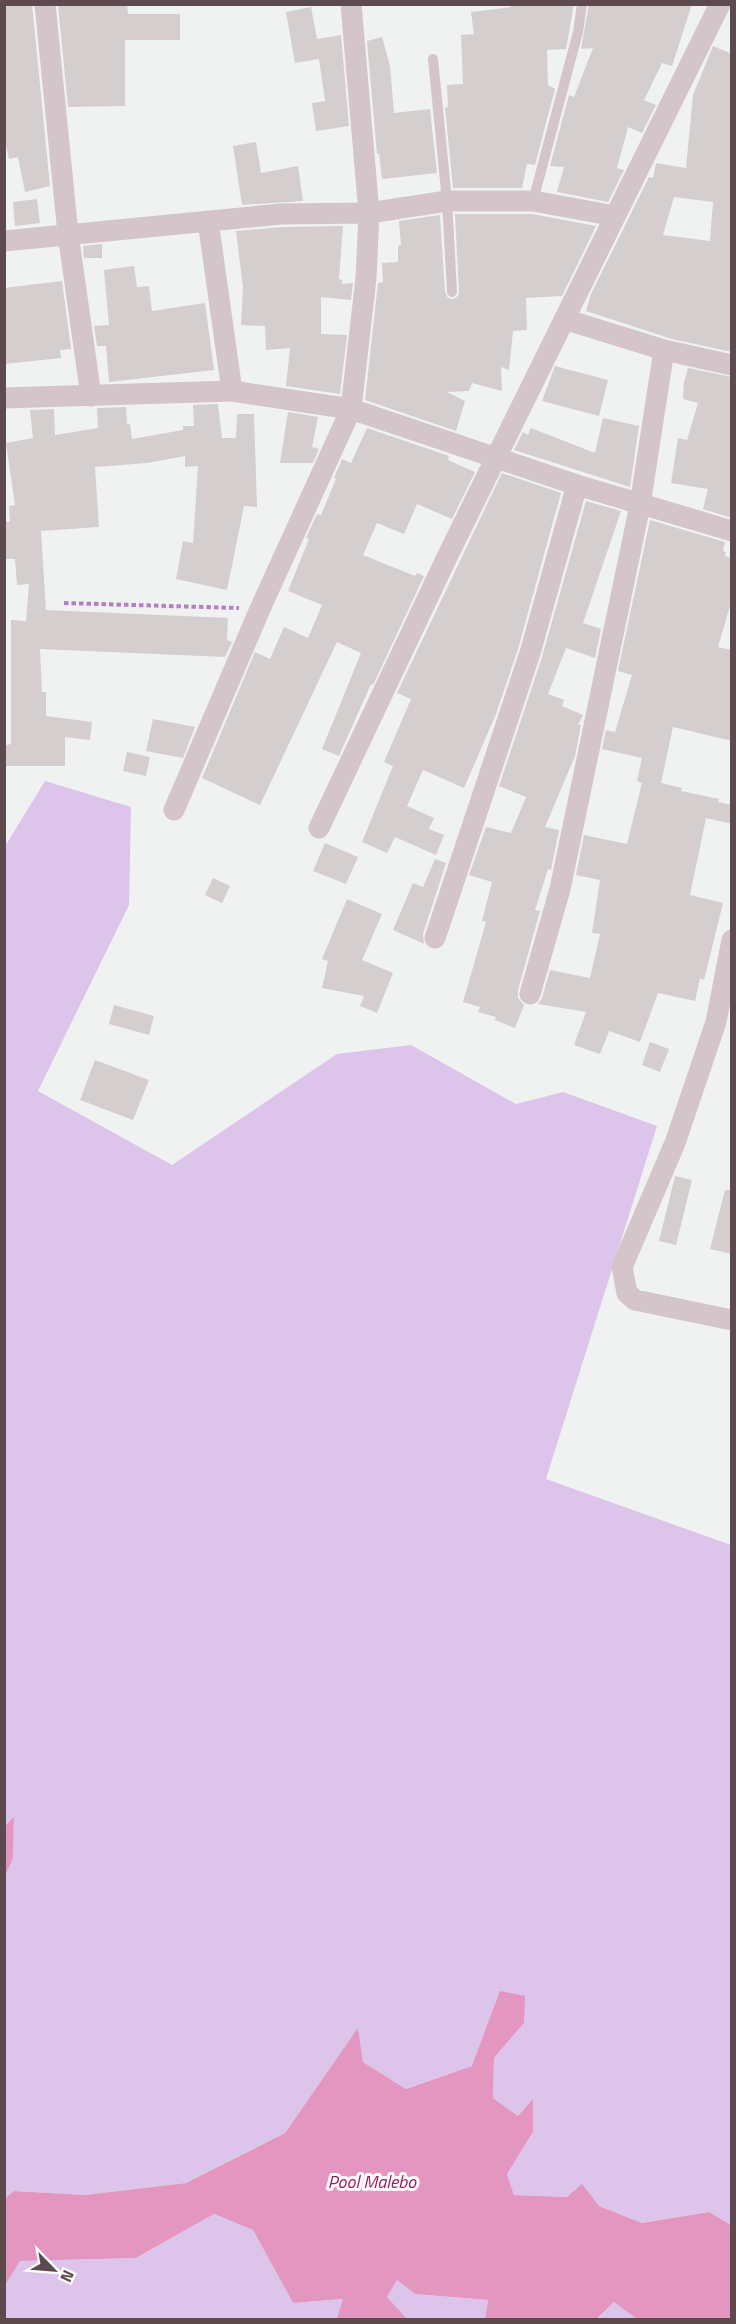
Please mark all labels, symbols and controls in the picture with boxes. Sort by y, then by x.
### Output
water label: Pool Malebo [328,2168,417,2195]
north arrow [24,2240,84,2300]
text: N [54,2266,81,2286]

